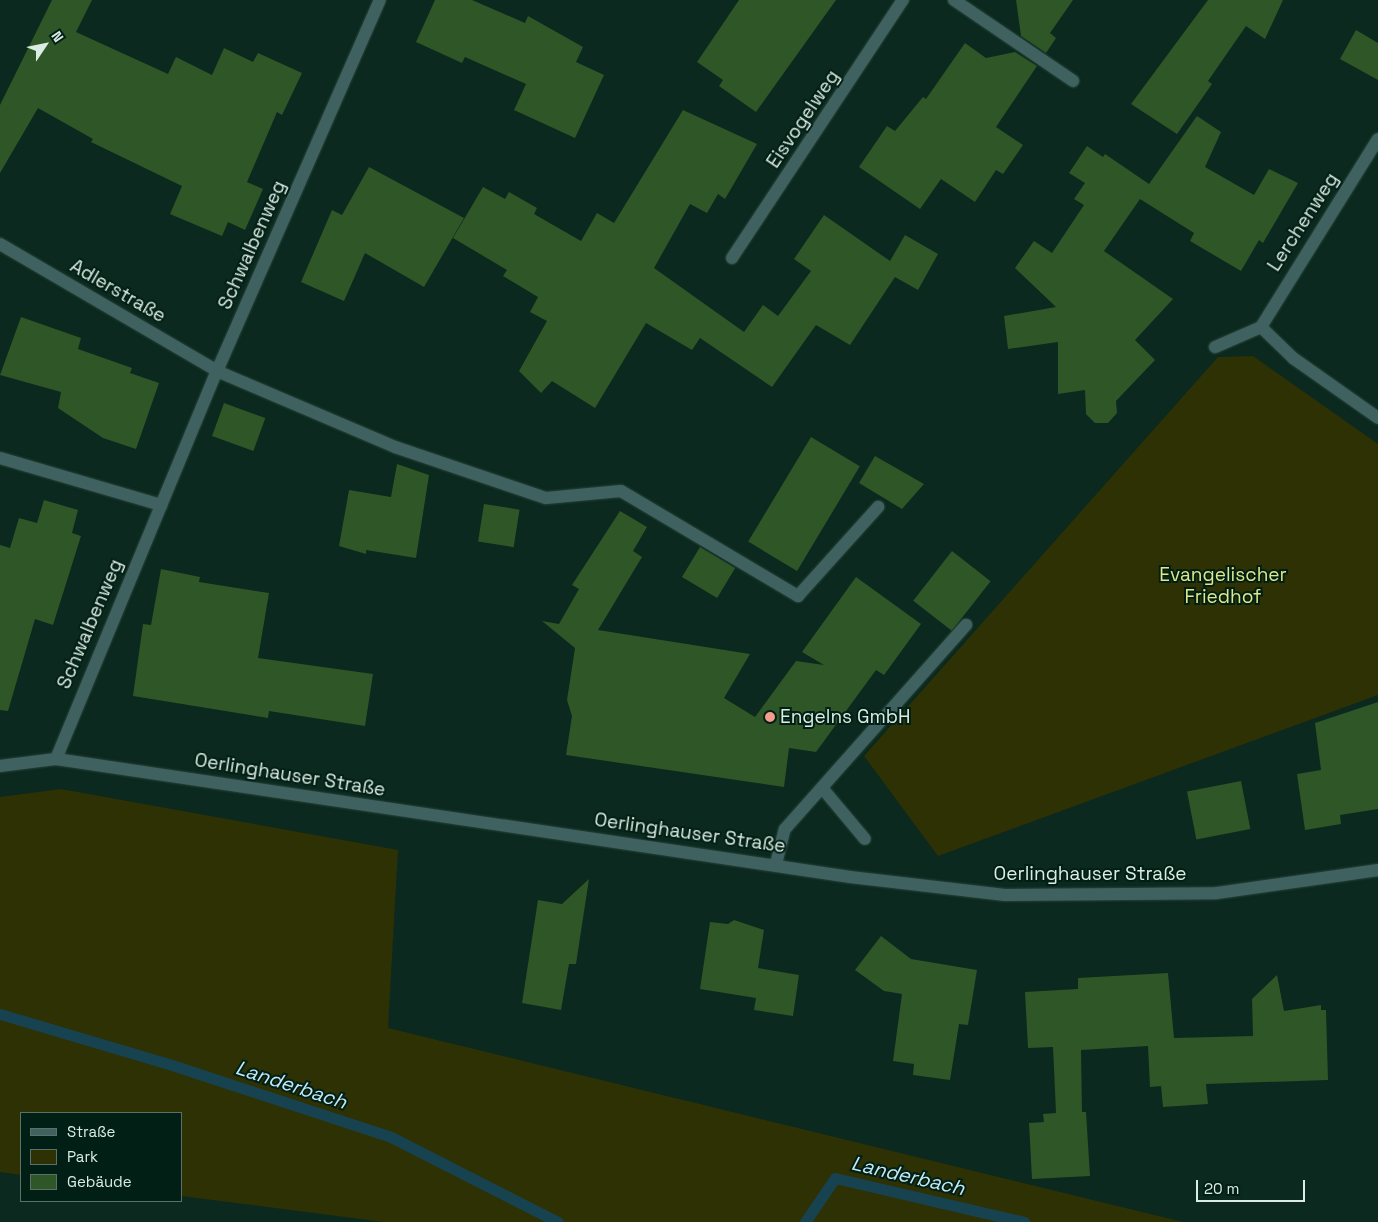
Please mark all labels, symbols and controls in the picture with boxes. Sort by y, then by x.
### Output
north arrow [20,20,70,70]
text: N [47,28,68,46]
street label: Eisvogelweg [762,66,844,172]
street label: Lerchenweg [1263,169,1343,275]
street label: Schwalbenweg [213,177,291,313]
street label: Adlerstraße [66,254,170,328]
street label: Schwalbenweg [52,556,128,692]
park label: Evangelischer Friedhof [1159,564,1287,608]
place label: Engelns GmbH [780,706,911,728]
marker: Engelns GmbH [764,711,776,723]
street label: Oerlinghauser Straße [193,749,387,801]
street label: Oerlinghauser Straße [593,808,787,858]
street label: Oerlinghauser Straße [994,863,1186,885]
water label: Landerbach [232,1056,350,1114]
legend [20,1112,182,1202]
text: Straße [67,1122,115,1141]
text: Park [67,1147,98,1166]
water label: Landerbach [849,1151,967,1201]
scale bar [1198,1170,1307,1202]
text: Gebäude [67,1172,132,1191]
text: 20 m [1204,1179,1239,1198]

